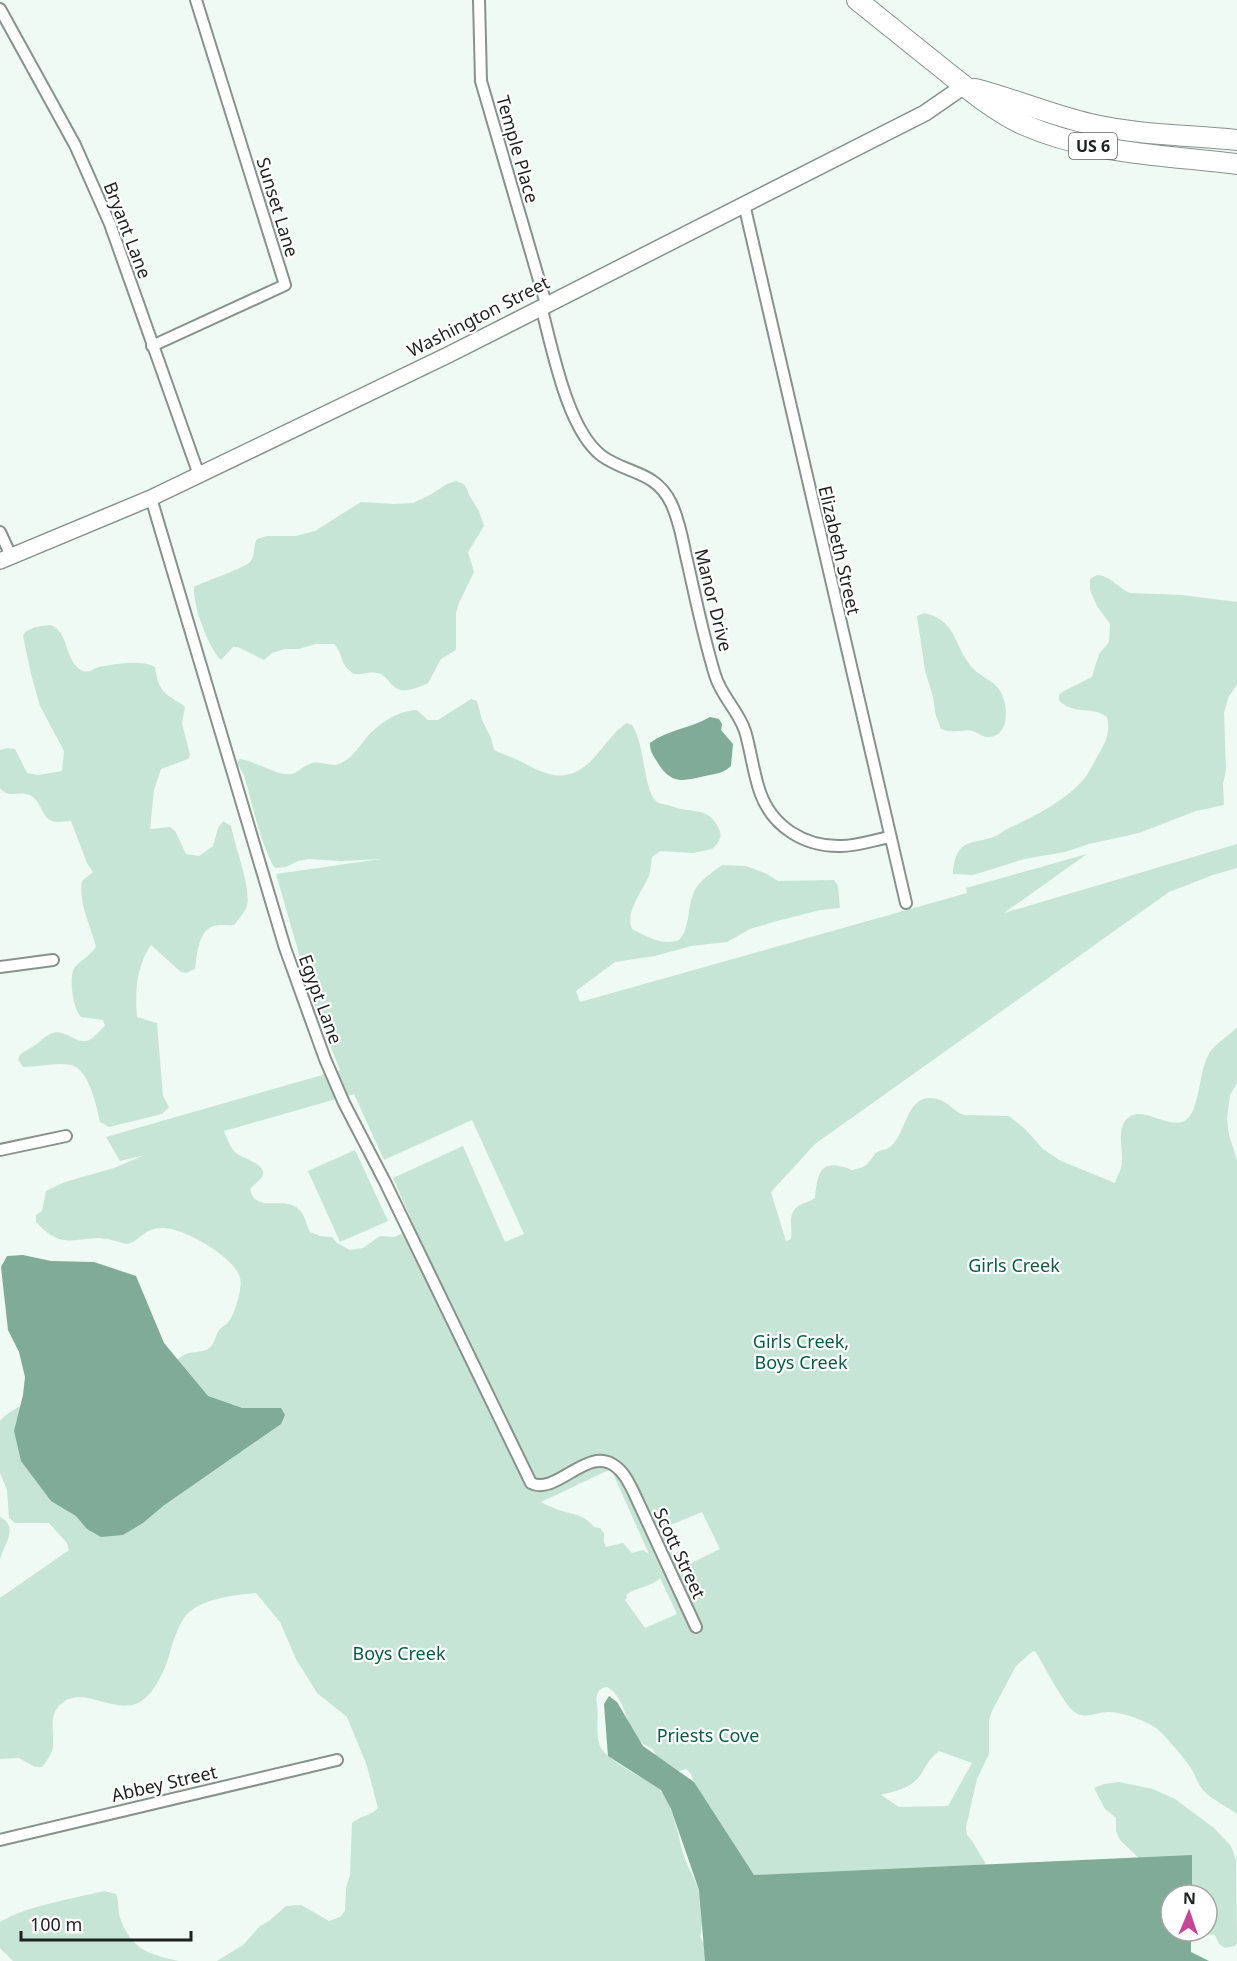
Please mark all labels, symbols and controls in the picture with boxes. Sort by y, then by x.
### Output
street label: Temple Place [491,92,545,206]
road number: US 6 [1069,133,1117,159]
street label: Sunset Lane [251,154,305,260]
street label: Bryant Lane [99,178,157,282]
street label: Washington Street [403,270,554,362]
street label: Elizabeth Street [814,483,867,617]
street label: Manor Drive [690,546,738,654]
street label: Egypt Lane [294,951,348,1047]
park label: Girls Creek [968,1253,1060,1277]
park label: Girls Creek, Boys Creek [753,1329,849,1374]
street label: Scott Street [649,1504,712,1603]
park label: Boys Creek [352,1641,446,1665]
park label: Priests Cove [657,1723,759,1747]
street label: Abbey Street [109,1759,220,1807]
north arrow [1159,1883,1219,1943]
text: N [1183,1887,1196,1909]
scale bar [21,1904,190,1942]
text: 100 m [30,1912,82,1936]

